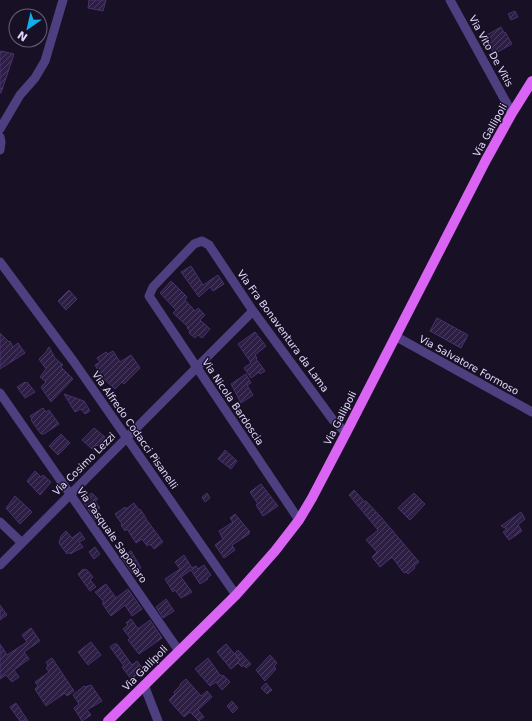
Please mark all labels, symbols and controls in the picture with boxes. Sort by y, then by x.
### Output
north arrow [8,8,48,48]
street label: Via Vito De Vitis [467,13,515,89]
text: N [15,28,30,44]
street label: Via Gallipoli [471,102,509,158]
street label: Via Fra Bonaventura da Lama [235,268,331,394]
street label: Via Salvatore Formoso [417,333,521,397]
street label: Via Nicola Bardoscia [200,357,266,447]
street label: Via Alfredo Codacci Pisanelli [90,369,180,491]
street label: Via Gallipoli [322,389,358,447]
street label: Via Cosimo Lezzi [51,431,117,497]
street label: Via Pasquale Saponaro [75,485,149,585]
street label: Via Gallipoli [120,643,170,693]

